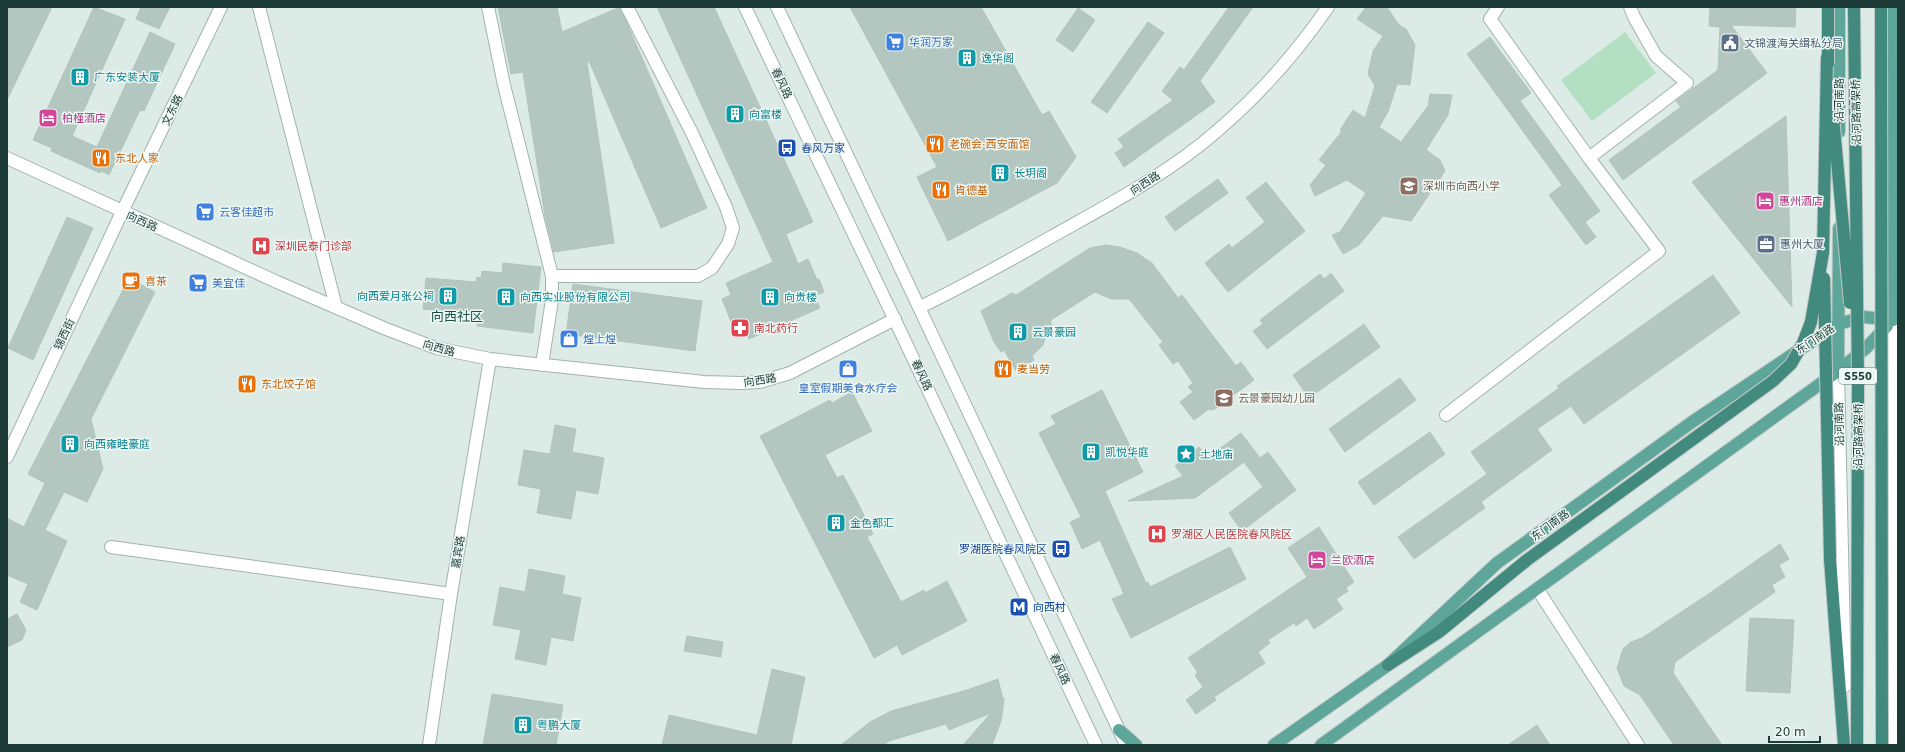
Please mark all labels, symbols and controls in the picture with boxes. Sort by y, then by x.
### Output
supermarket icon: 华润万家 [884,31,906,53]
public building icon: 文锦渡海关缉私分局 [1719,32,1741,54]
place label: 华润万家 [909,36,953,49]
place label: 文锦渡海关缉私分局 [1744,37,1843,50]
building icon: 逸华阁 [956,47,978,69]
place label: 逸华阁 [981,52,1014,65]
building icon: 广东安装大厦 [69,66,91,88]
street label: 春风路 [768,66,795,101]
place label: 广东安装大厦 [94,71,160,84]
street label: 沿河南路 [1833,78,1846,122]
street label: 沿河路高架桥 [1849,79,1864,145]
street label: 文东路 [159,93,186,128]
building icon: 向富楼 [724,103,746,125]
hotel icon: 柏槿酒店 [37,107,59,129]
place label: 向富楼 [749,108,782,121]
place label: 柏槿酒店 [62,112,106,125]
restaurant icon: 老碗会·西安面馆 [924,133,946,155]
bus stop icon: 春风万家 [776,137,798,159]
place label: 老碗会·西安面馆 [949,138,1030,151]
place label: 春风万家 [801,142,845,155]
restaurant icon: 东北人家 [90,147,112,169]
place label: 东北人家 [115,152,159,165]
building icon: 长玥阁 [989,162,1011,184]
place label: 长玥阁 [1014,167,1047,180]
street label: 向西路 [1128,169,1163,198]
school or university icon: 深圳市向西小学 [1398,175,1420,197]
restaurant icon: 肯德基 [930,179,952,201]
place label: 深圳市向西小学 [1423,180,1500,193]
place label: 肯德基 [955,184,988,197]
hotel icon: 惠州酒店 [1754,190,1776,212]
place label: 惠州酒店 [1779,195,1823,208]
supermarket icon: 云客佳超市 [194,201,216,223]
place label: 云客佳超市 [219,206,274,219]
street label: 向西路 [124,209,160,234]
office icon: 惠州大厦 [1755,233,1777,255]
hospital icon: 深圳民泰门诊部 [250,235,272,257]
place label: 惠州大厦 [1780,238,1824,251]
place label: 深圳民泰门诊部 [275,240,352,253]
cafe icon: 喜茶 [120,270,142,292]
supermarket icon: 美宜佳 [187,272,209,294]
place label: 喜茶 [145,275,167,288]
place label: 美宜佳 [212,277,245,290]
building icon: 向西爱月张公祠 [437,285,459,307]
building icon: 向西实业股份有限公司 [495,286,517,308]
building icon: 向贵楼 [759,286,781,308]
place label: 向西爱月张公祠 [357,290,434,303]
place label: 向西实业股份有限公司 [520,291,630,304]
place label: 向贵楼 [784,291,817,304]
district label: 向西社区 [431,309,483,324]
street label: 锦西街 [52,317,77,352]
pharmacy icon: 南北药行 [729,317,751,339]
building icon: 云景豪园 [1007,321,1029,343]
place label: 南北药行 [754,322,798,335]
street label: 东门南路 [1793,322,1837,357]
place label: 云景豪园 [1032,326,1076,339]
shop icon: 煌上煌 [558,328,580,350]
place label: 煌上煌 [583,333,616,346]
street label: 向西路 [421,338,457,359]
shop icon: 皇室假期美食水疗会 [837,358,859,380]
street label: 春风路 [909,358,934,393]
restaurant icon: 麦当劳 [992,358,1014,380]
place label: 麦当劳 [1017,363,1050,376]
road number: S550 [1839,368,1877,384]
street label: 向西路 [743,371,777,389]
restaurant icon: 东北饺子馆 [236,373,258,395]
place label: 东北饺子馆 [261,378,316,391]
place label: 皇室假期美食水疗会 [799,382,898,395]
school or university icon: 云景豪园幼儿园 [1213,387,1235,409]
place label: 云景豪园幼儿园 [1238,392,1315,405]
street label: 沿河南路 [1833,402,1846,446]
street label: 沿河路高架桥 [1852,403,1865,469]
building icon: 向西雍睦豪庭 [59,433,81,455]
place label: 向西雍睦豪庭 [84,438,150,451]
building icon: 凯悦华庭 [1080,441,1102,463]
place icon: 土地庙 [1175,443,1197,465]
place label: 凯悦华庭 [1105,446,1149,459]
place label: 土地庙 [1200,448,1233,461]
street label: 东门南路 [1529,507,1572,544]
building icon: 金色都汇 [825,512,847,534]
place label: 金色都汇 [850,517,894,530]
hospital icon: 罗湖区人民医院春风院区 [1146,523,1168,545]
place label: 罗湖区人民医院春风院区 [1171,528,1292,541]
street label: 嘉宾路 [449,535,467,569]
bus stop icon: 罗湖医院春风院区 [1050,538,1072,560]
place label: 罗湖医院春风院区 [959,543,1047,556]
hotel icon: 兰欧酒店 [1306,549,1328,571]
place label: 兰欧酒店 [1331,554,1375,567]
metro station icon: 向西村 [1008,596,1030,618]
place label: 向西村 [1033,601,1066,614]
street label: 春风路 [1047,652,1072,687]
building icon: 粤鹏大厦 [512,714,534,736]
scale bar [1769,718,1820,744]
place label: 粤鹏大厦 [537,719,581,732]
text: 20 m [1775,725,1806,739]

